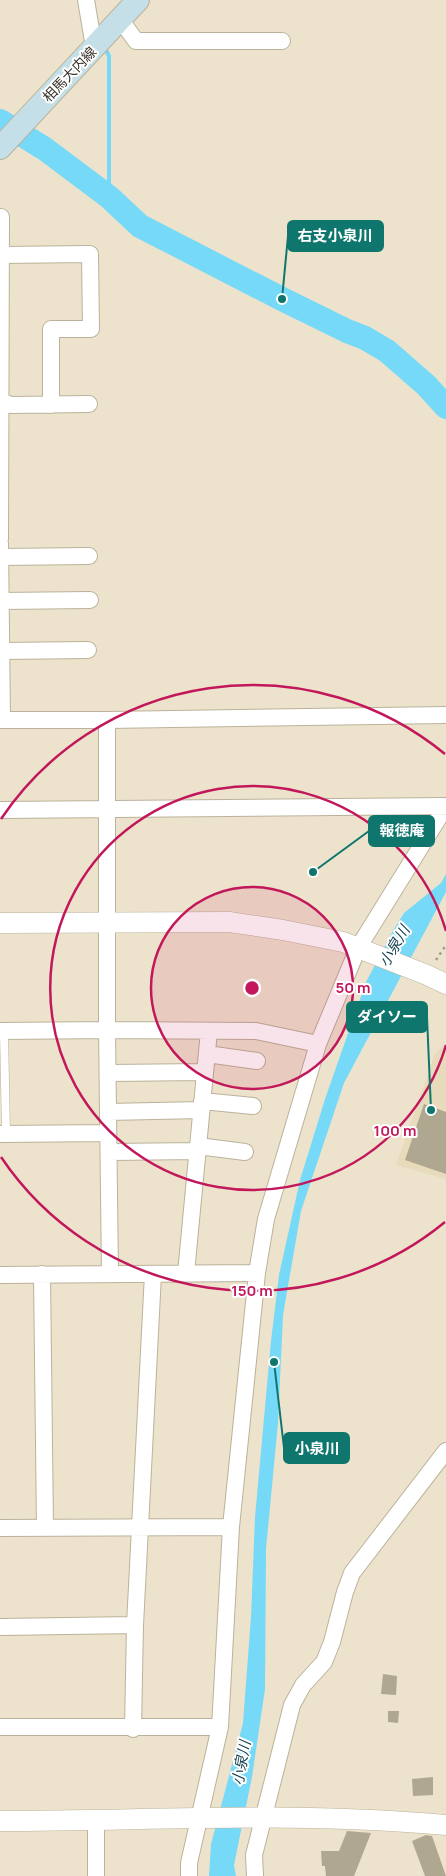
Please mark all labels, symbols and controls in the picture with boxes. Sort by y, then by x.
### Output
street label: 相馬大内線 [38,42,100,106]
callout: 右支小泉川 [288,221,383,251]
text: 右支小泉川 [297,225,373,246]
callout: 報徳庵 [369,816,434,846]
text: 報徳庵 [379,820,425,841]
water label: 小泉川 [373,920,416,971]
text: 50 m [335,977,371,998]
centre of rings [243,979,261,997]
callout: ダイソー [347,1002,427,1032]
text: ダイソー [357,1006,417,1027]
text: 100 m [374,1120,416,1141]
text: 150 m [231,1280,273,1301]
callout: 小泉川 [284,1433,349,1463]
text: 小泉川 [294,1438,340,1459]
water label: 小泉川 [227,1737,256,1787]

